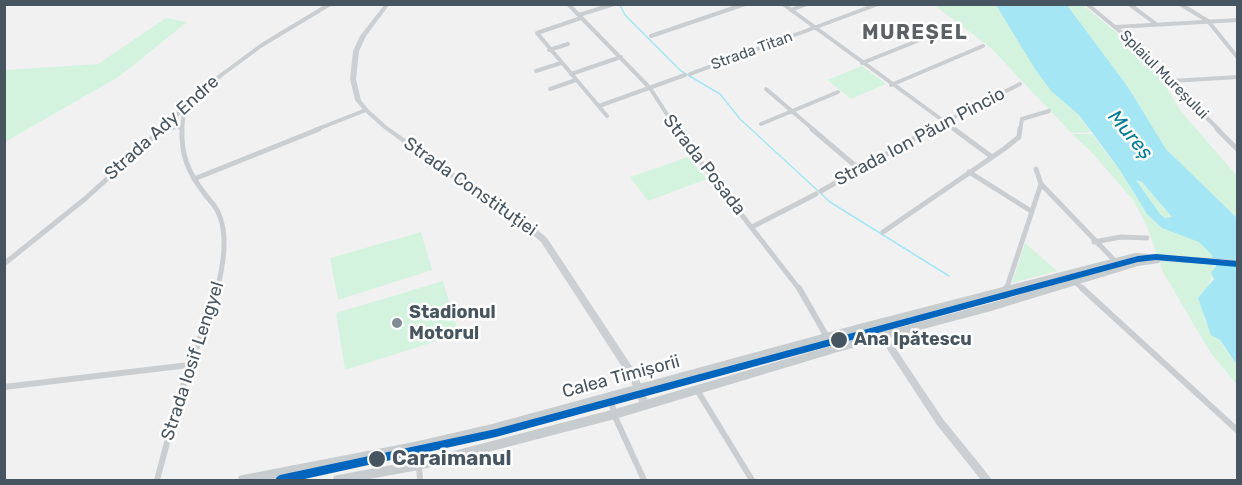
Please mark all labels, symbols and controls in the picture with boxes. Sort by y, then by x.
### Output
district label: MUREȘEL [862,21,968,45]
street label: Splaiul Mureșului [1116,27,1212,123]
street label: Strada Titan [709,28,795,74]
street label: Strada Ady Endre [100,71,224,185]
street label: Strada Ion Păun Pincio [831,83,1009,191]
water label: Mureș [1103,106,1157,164]
street label: Strada Posada [658,111,750,219]
street label: Strada Constituției [399,133,541,241]
street label: Strada Iosif Lengyel [157,279,229,443]
place label: Stadionul Motorul [409,302,496,344]
marker: Stadionul Motorul [390,316,404,330]
place label: Ana Ipătescu [854,329,972,351]
marker: Ana Ipătescu [829,330,849,350]
street label: Calea Timișorii [560,351,682,403]
place label: Caraimanul [392,446,511,472]
marker: Caraimanul [367,449,387,469]

